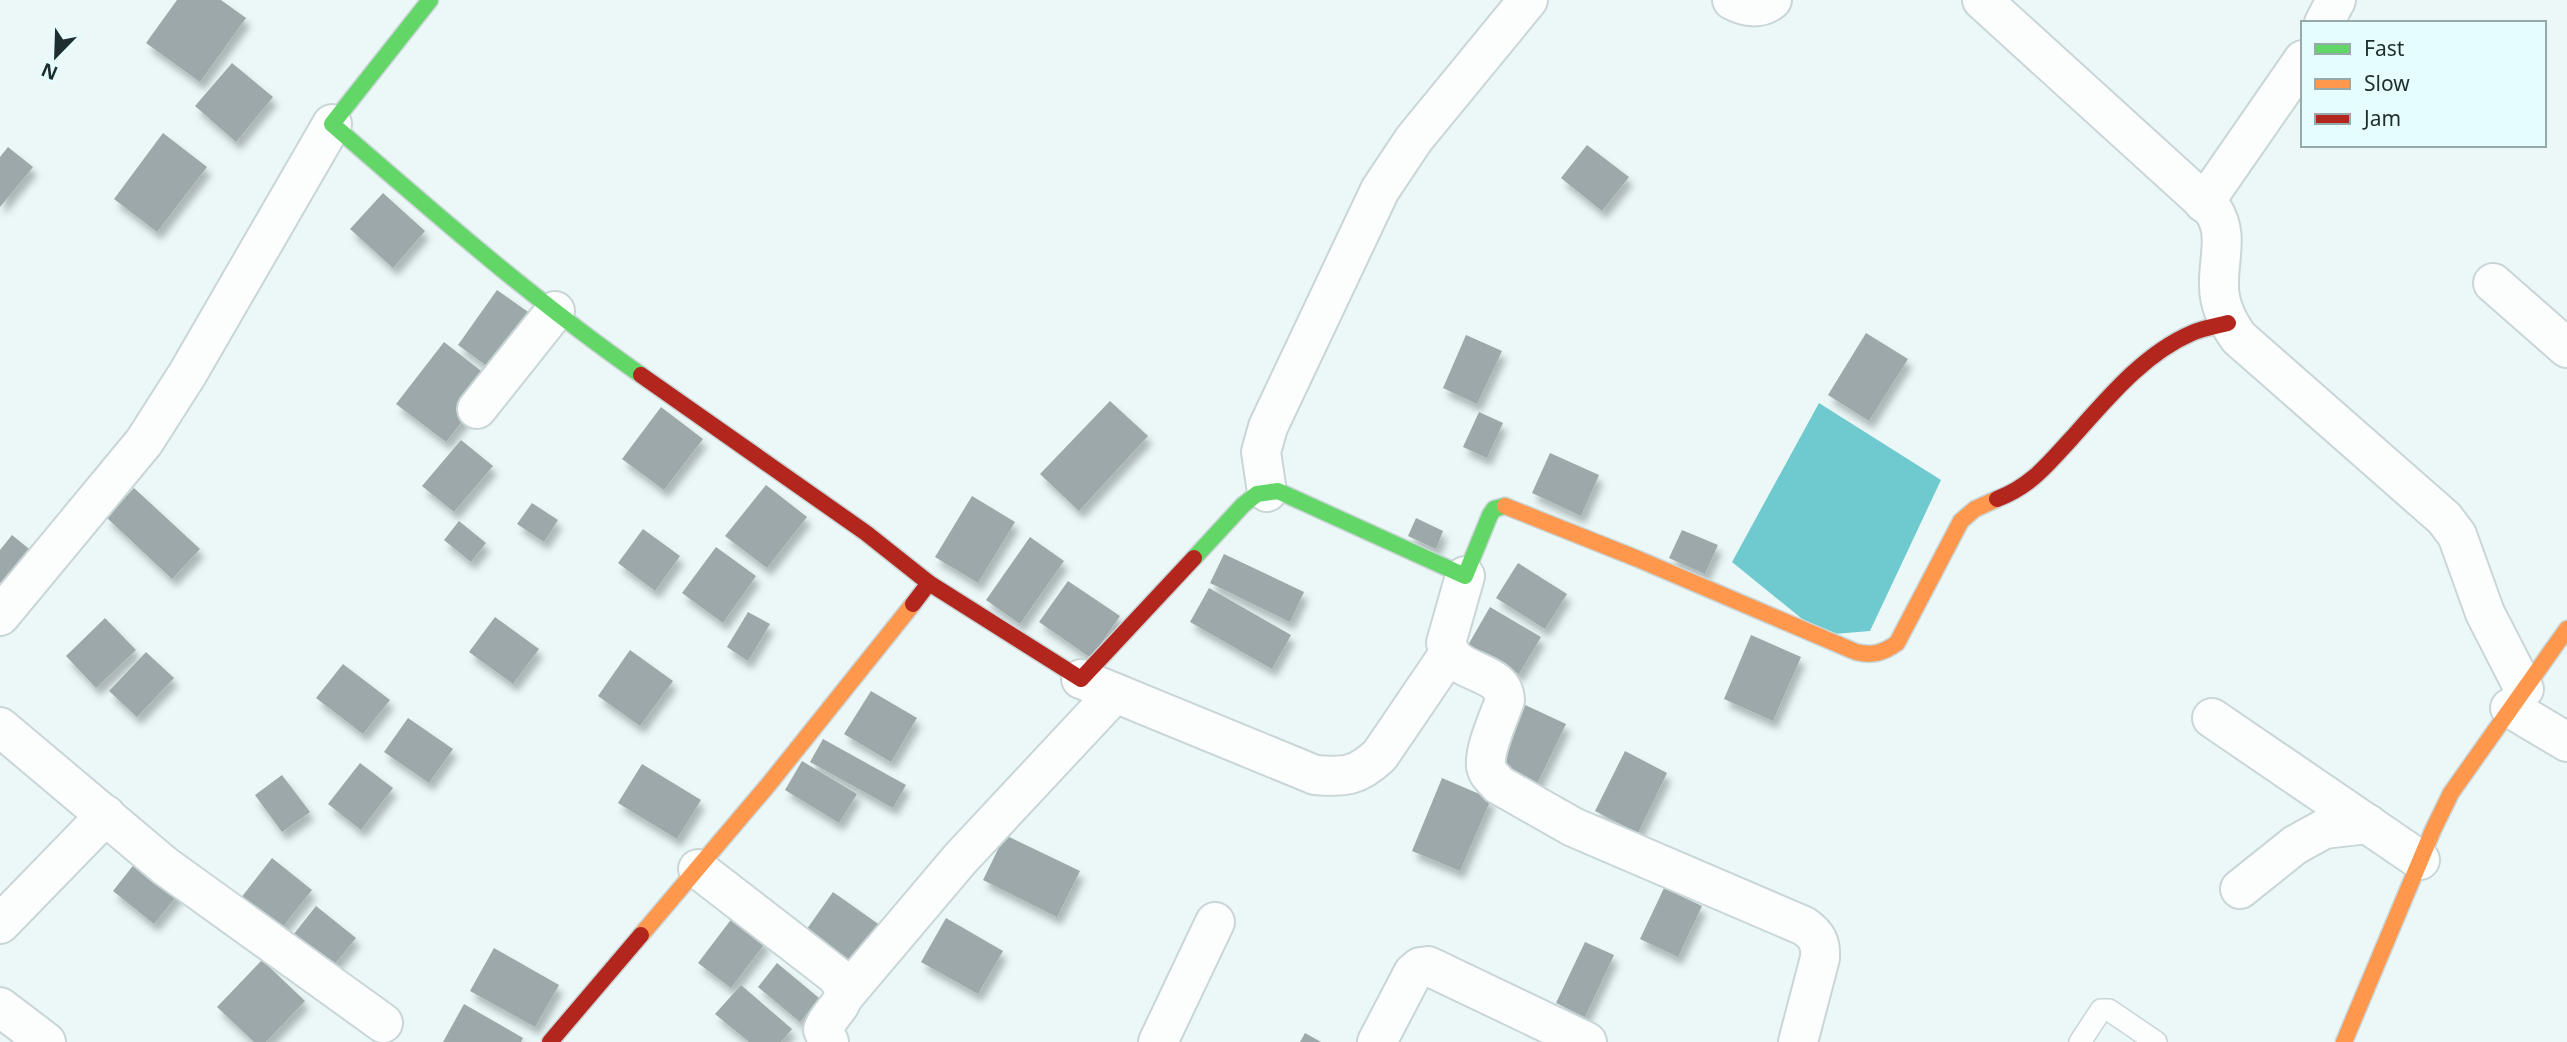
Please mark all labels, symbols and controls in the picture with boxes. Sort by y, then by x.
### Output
north arrow [21,21,91,91]
legend [2301,21,2546,147]
text: Fast [2364,34,2405,62]
text: N [37,57,62,87]
text: Slow [2364,69,2410,97]
text: Jam [2362,104,2401,132]

